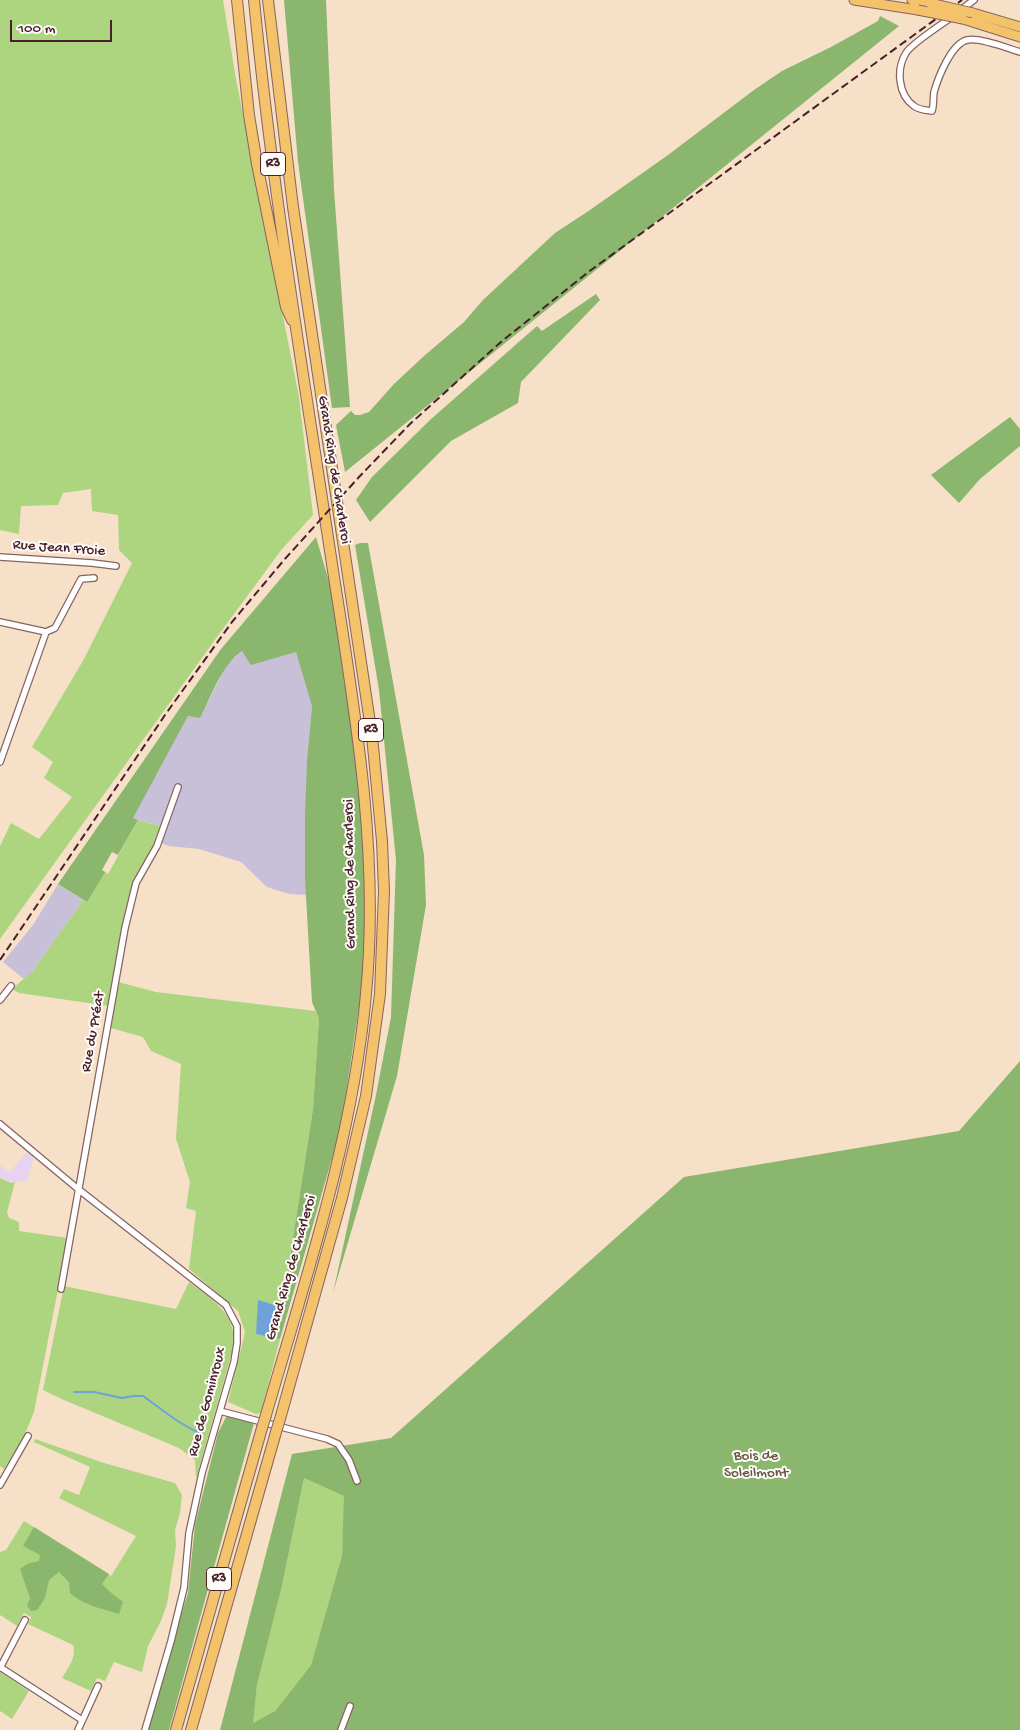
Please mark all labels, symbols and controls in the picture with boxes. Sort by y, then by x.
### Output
scale bar [12,10,115,42]
text: 100 m [18,20,55,38]
road number: R3 [260,152,286,175]
street label: Grand Ring de Charleroi [312,394,354,546]
street label: Rue Jean Froie [12,537,106,561]
road number: R3 [358,718,384,742]
street label: Grand Ring de Charleroi [341,799,361,949]
street label: Rue du Préat [78,990,110,1074]
street label: Grand Ring de Charleroi [263,1193,321,1343]
street label: Rue de Gominroux [185,1345,231,1459]
park label: Bois de Soleilmont [724,1448,788,1483]
road number: R3 [206,1568,232,1590]

